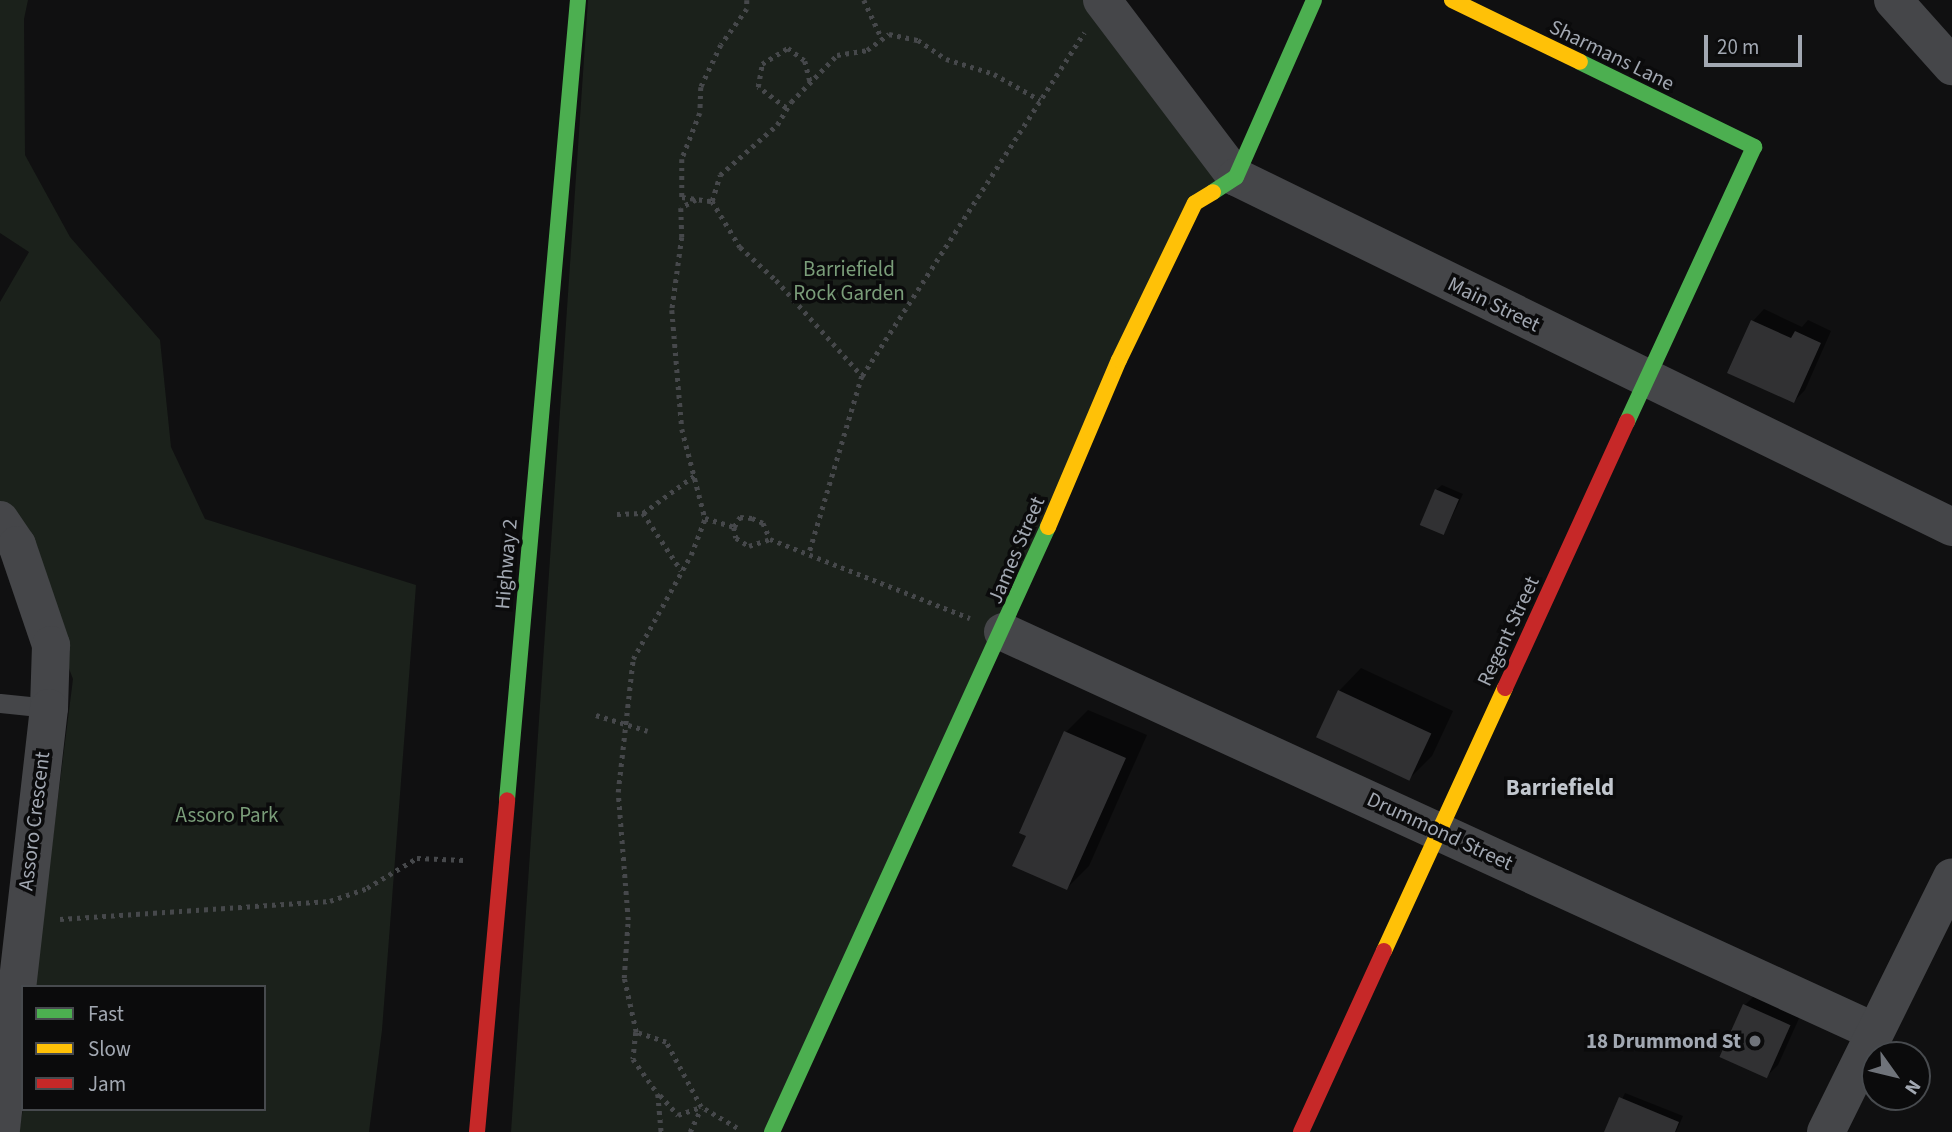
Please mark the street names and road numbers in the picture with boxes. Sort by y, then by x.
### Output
street label: Sharmans Lane [1546,14,1678,96]
street label: Main Street [1444,271,1544,337]
street label: James Street [982,493,1050,607]
street label: Highway 2 [489,518,523,610]
street label: Regent Street [1472,572,1544,690]
street label: Assoro Crescent [13,750,55,892]
street label: Drummond Street [1363,786,1517,876]

